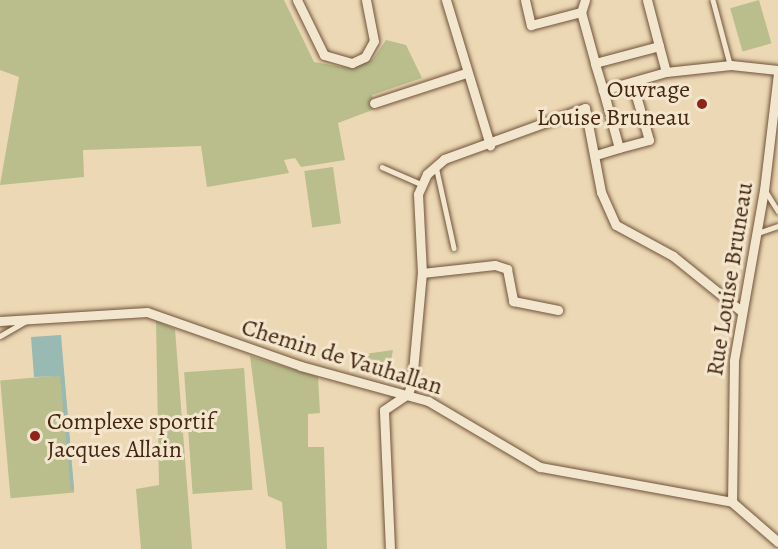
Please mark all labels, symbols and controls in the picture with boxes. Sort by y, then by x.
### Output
place label: Ouvrage Louise Bruneau [537,76,690,132]
marker: Ouvrage Louise Bruneau [695,97,709,111]
street label: Rue Louise Bruneau [700,180,760,378]
street label: Chemin de Vauhallan [238,313,446,401]
place label: Complexe sportif Jacques Allain [47,408,215,464]
marker: Complexe sportif Jacques Allain [28,429,42,443]

